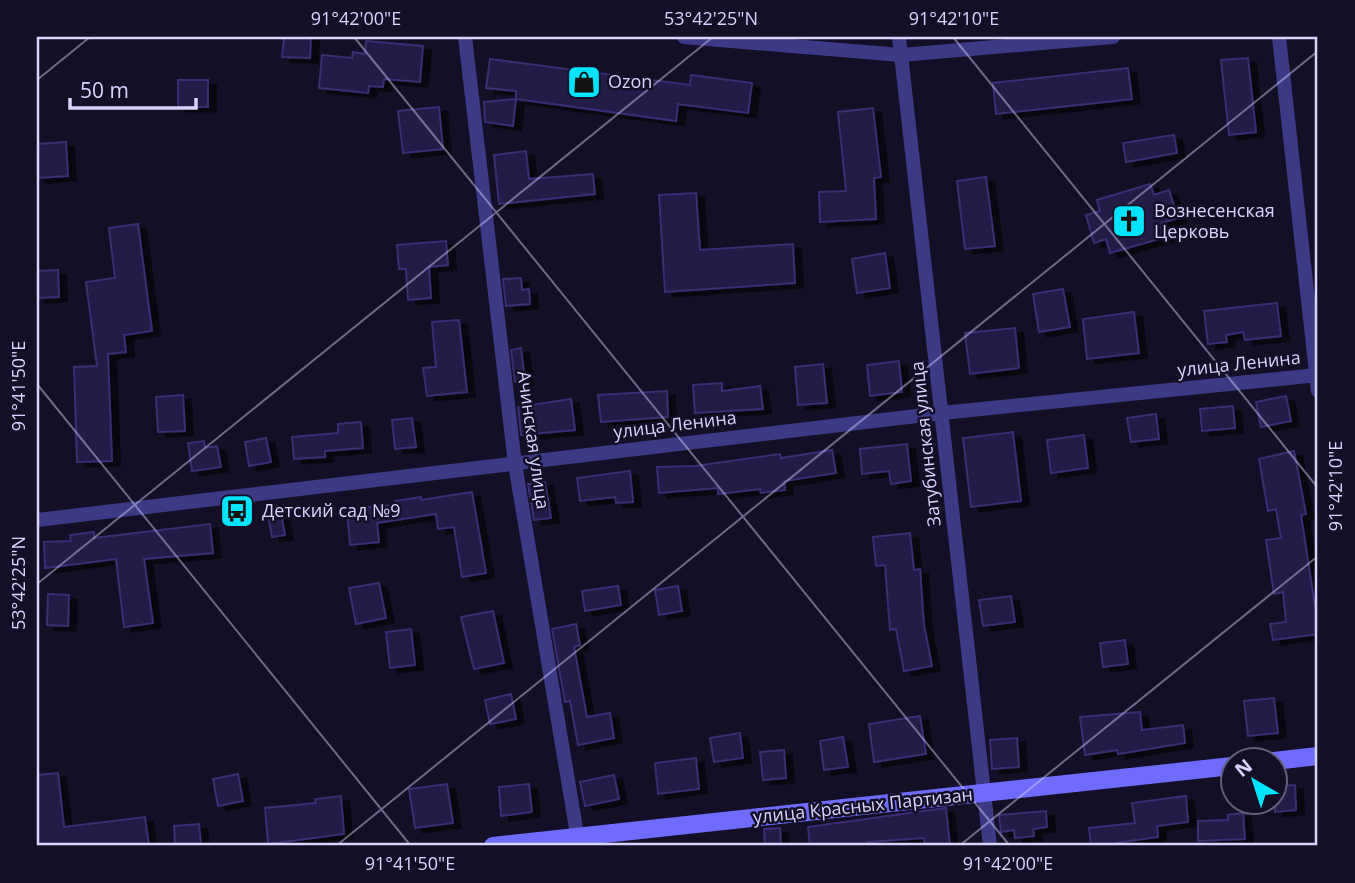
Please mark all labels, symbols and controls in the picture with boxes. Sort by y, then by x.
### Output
text: 91°42'00"E [311,6,401,30]
text: 53°42'25"N [664,6,758,30]
text: 91°42'10"E [909,6,999,30]
shop icon: Ozon [565,63,603,101]
scale bar [70,66,196,110]
place label: Ozon [608,69,652,93]
text: 50 m [80,76,129,104]
place label: Вознесенская Церковь [1154,198,1275,243]
church icon: Вознесенская Церковь [1110,202,1148,240]
text: 91°41'50"E [6,341,30,431]
street label: улица Ленина [1176,345,1302,381]
street label: Затубинская улица [904,360,946,528]
street label: Ачинская улица [512,369,556,511]
street label: улица Ленина [612,405,738,443]
text: 91°42'10"E [1323,441,1347,531]
bus stop icon: Детский сад №9 [218,492,256,530]
place label: Детский сад №9 [262,498,401,522]
text: 53°42'25"N [6,536,30,630]
north arrow [1218,746,1288,816]
text: N [1229,753,1257,783]
street label: улица Красных Партизан [752,782,974,828]
text: 91°41'50"E [365,851,455,875]
text: 91°42'00"E [963,851,1053,875]

